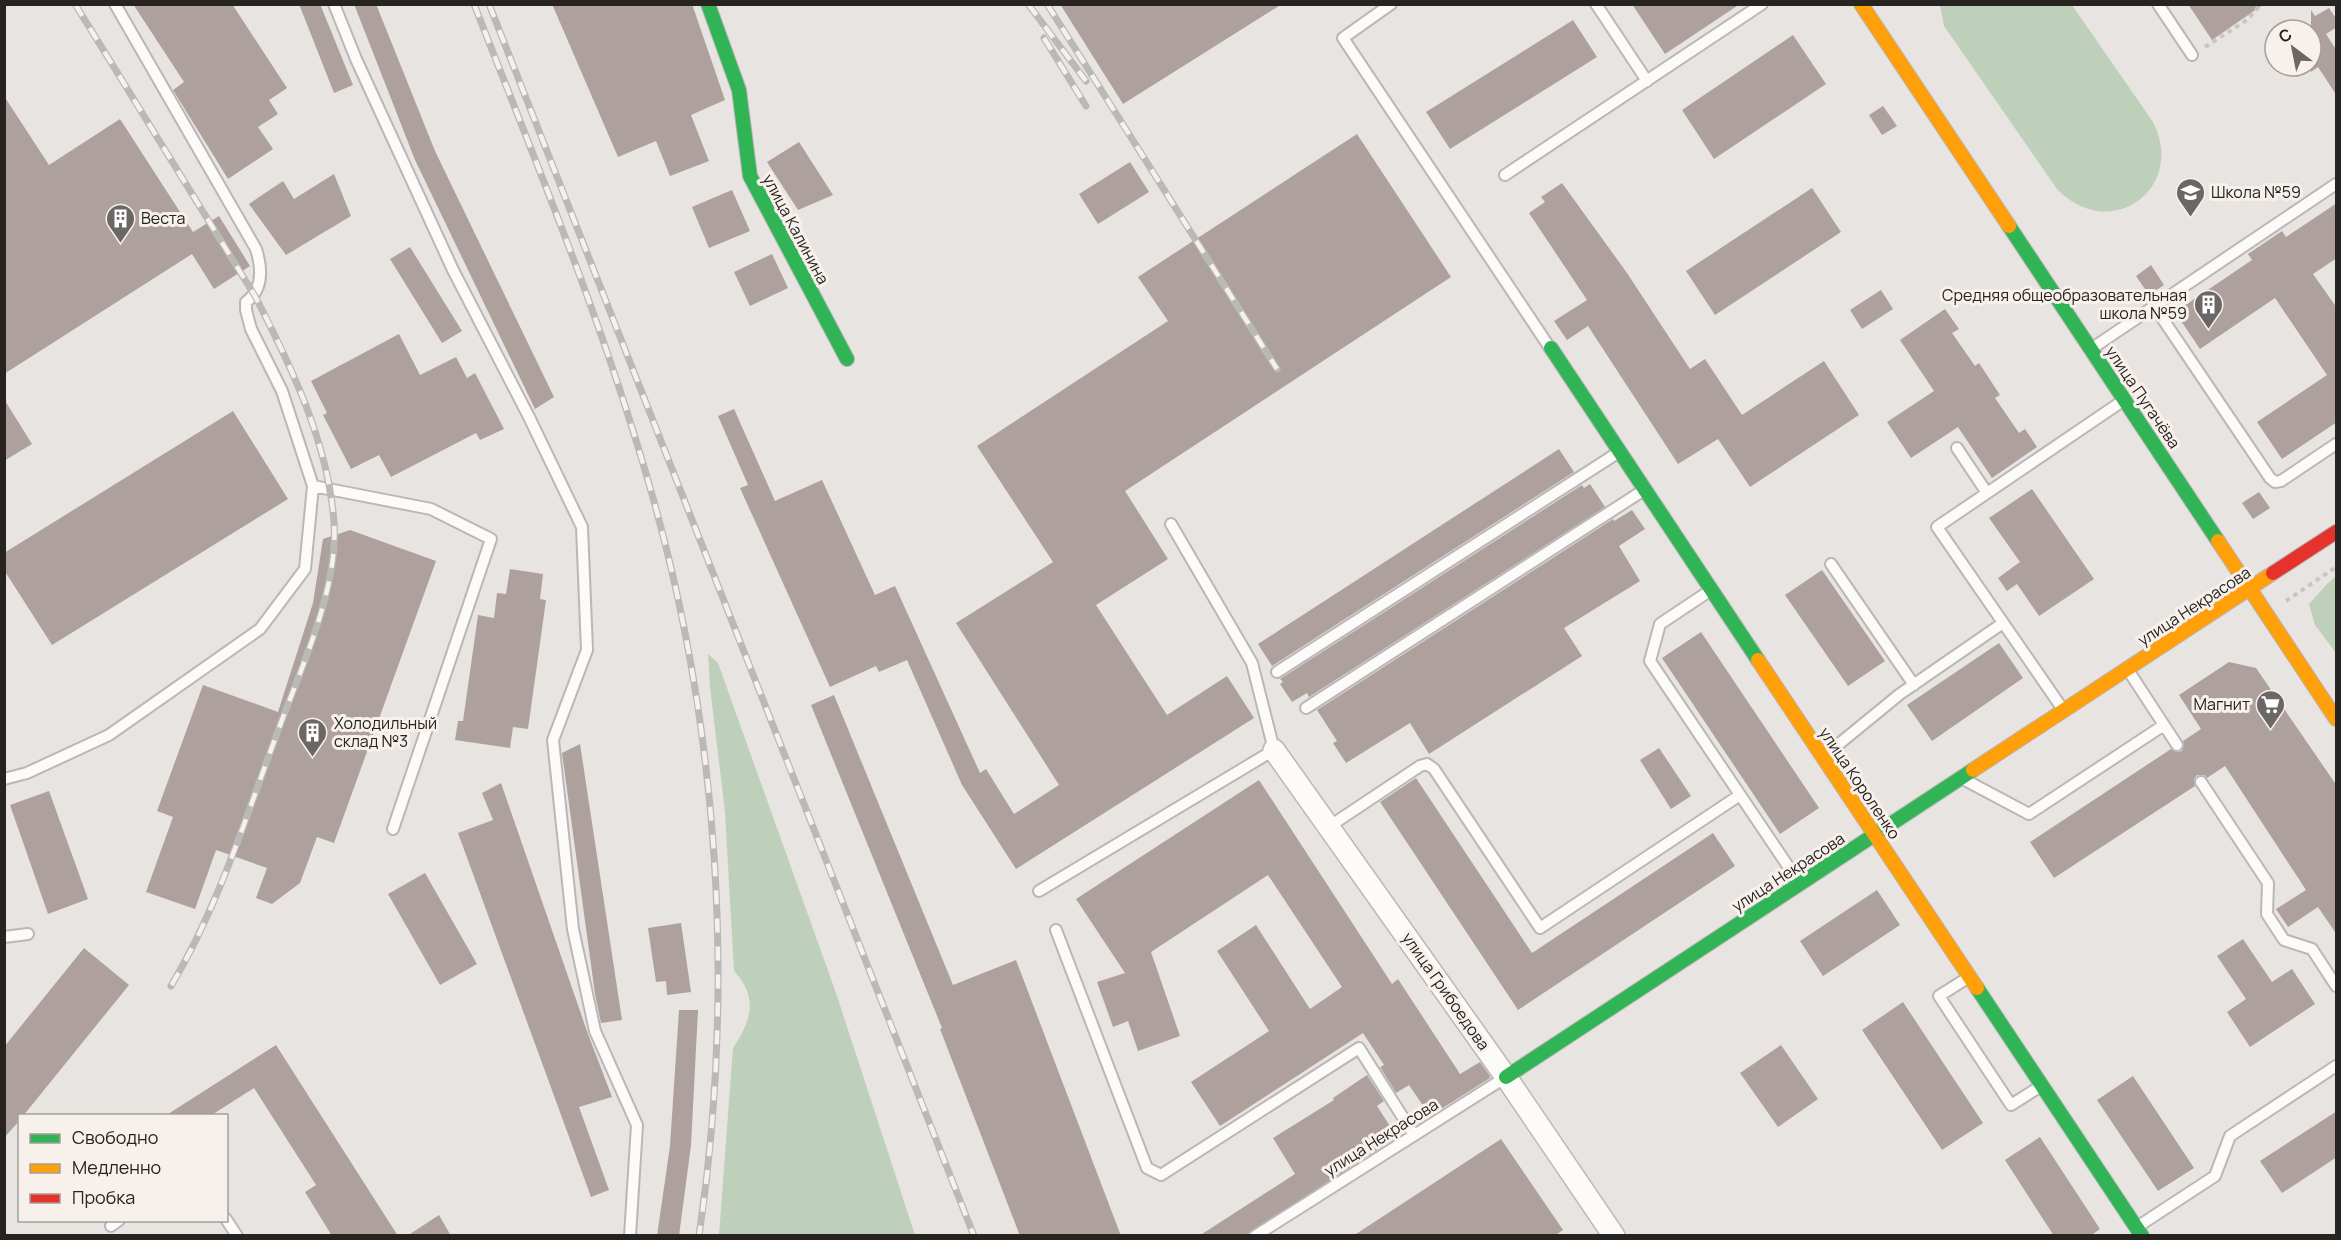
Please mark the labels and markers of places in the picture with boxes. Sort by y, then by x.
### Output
school or university icon: Школа №59 [2174,176,2206,218]
place label: Школа №59 [2211,181,2301,203]
building icon: Веста [104,202,136,244]
place label: Веста [141,207,185,229]
place label: Средняя общеобразовательная школа №59 [1942,284,2187,324]
building icon: Средняя общеобразовательная школа №59 [2192,288,2224,330]
supermarket icon: Магнит [2255,688,2287,730]
place label: Магнит [2194,693,2250,715]
place label: Холодильный склад №3 [334,712,437,752]
building icon: Холодильный склад №3 [297,716,329,758]

